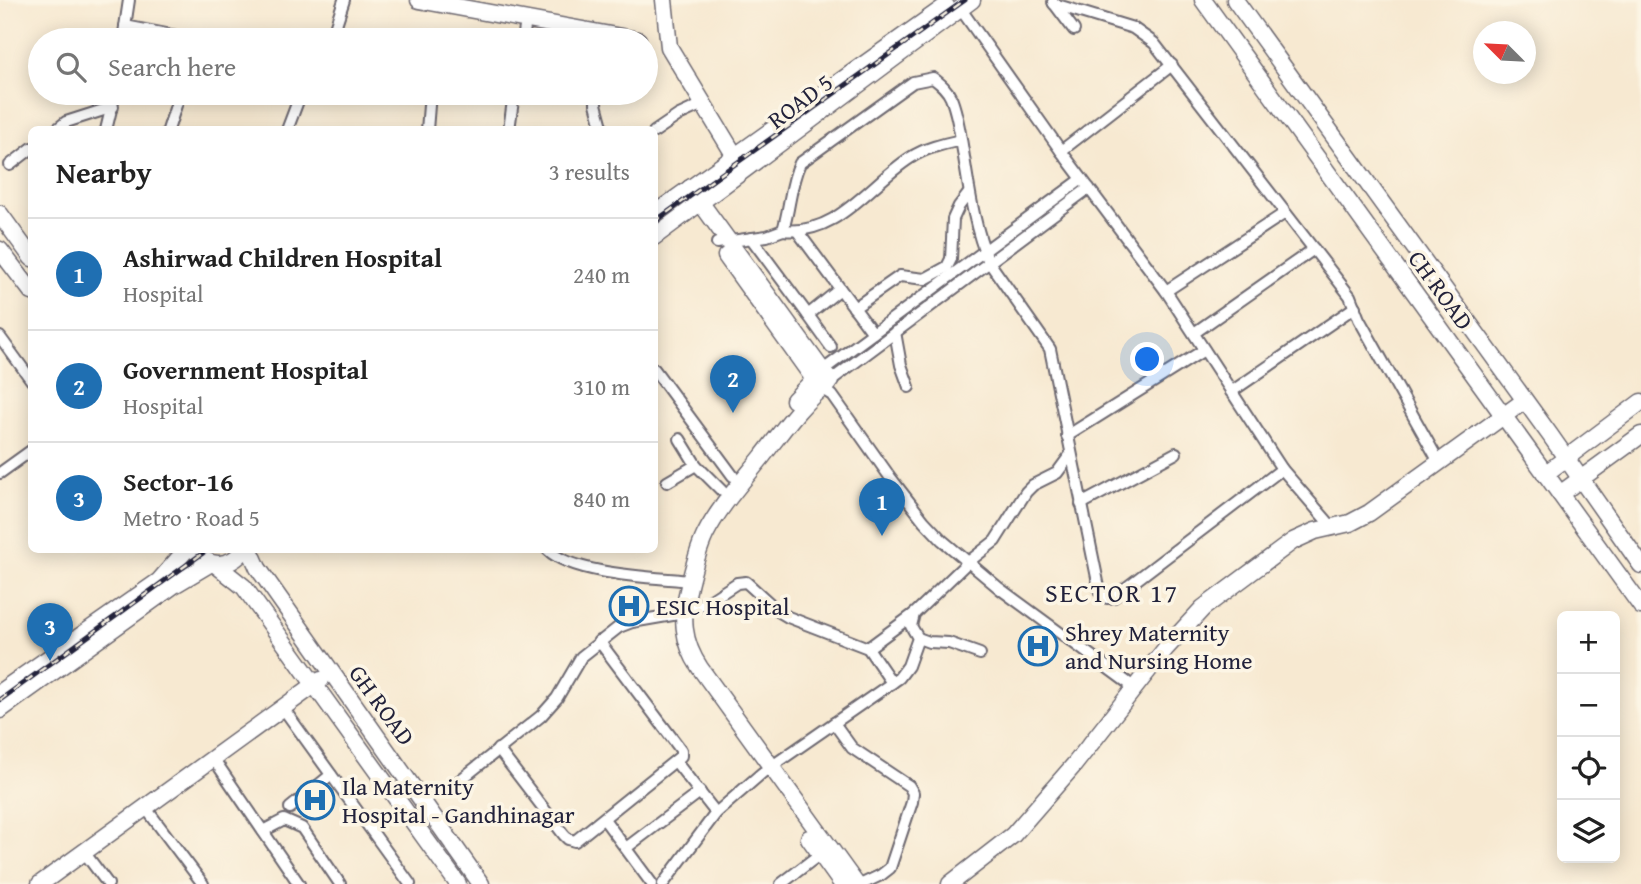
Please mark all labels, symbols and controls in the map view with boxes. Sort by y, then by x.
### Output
north arrow [1473,21,1536,84]
search box [28,28,658,105]
text: Search here [108,47,236,86]
icon: search [52,48,90,86]
street label: ROAD 5 [760,65,840,137]
text: Nearby [56,150,152,194]
text: 3 results [549,155,630,188]
text: Ashirwad Children Hospital [123,238,442,277]
street label: CH ROAD [1400,243,1482,337]
text: 1 [73,258,85,291]
text: 240 m [573,258,630,291]
text: Hospital [123,277,203,310]
your location [1130,342,1164,376]
text: Government Hospital [123,350,368,389]
pin: 2 [710,355,756,413]
text: 2 [73,370,85,403]
text: 310 m [573,370,630,403]
text: Hospital [123,389,203,422]
text: Sector-16 [123,462,233,501]
pin: 1 [859,478,905,536]
text: 3 [73,482,85,515]
text: 840 m [573,482,630,515]
text: Metro · Road 5 [123,501,260,534]
district label: SECTOR 17 [1045,573,1179,612]
hospital icon: ESIC Hospital [608,585,650,627]
place label: ESIC Hospital [656,589,790,624]
pin: 3 [27,603,73,661]
map controls [1557,611,1620,863]
button: + [1557,611,1620,674]
place label: Shrey Maternity and Nursing Home [1065,615,1253,678]
hospital icon: Shrey Maternity and Nursing Home [1017,625,1059,667]
street label: GH ROAD [341,657,423,753]
button: − [1557,674,1620,737]
button: locate [1557,737,1620,800]
place label: Ila Maternity Hospital - Gandhinagar [342,769,575,832]
hospital icon: Ila Maternity Hospital - Gandhinagar [294,779,336,821]
button: layers [1557,800,1620,863]

